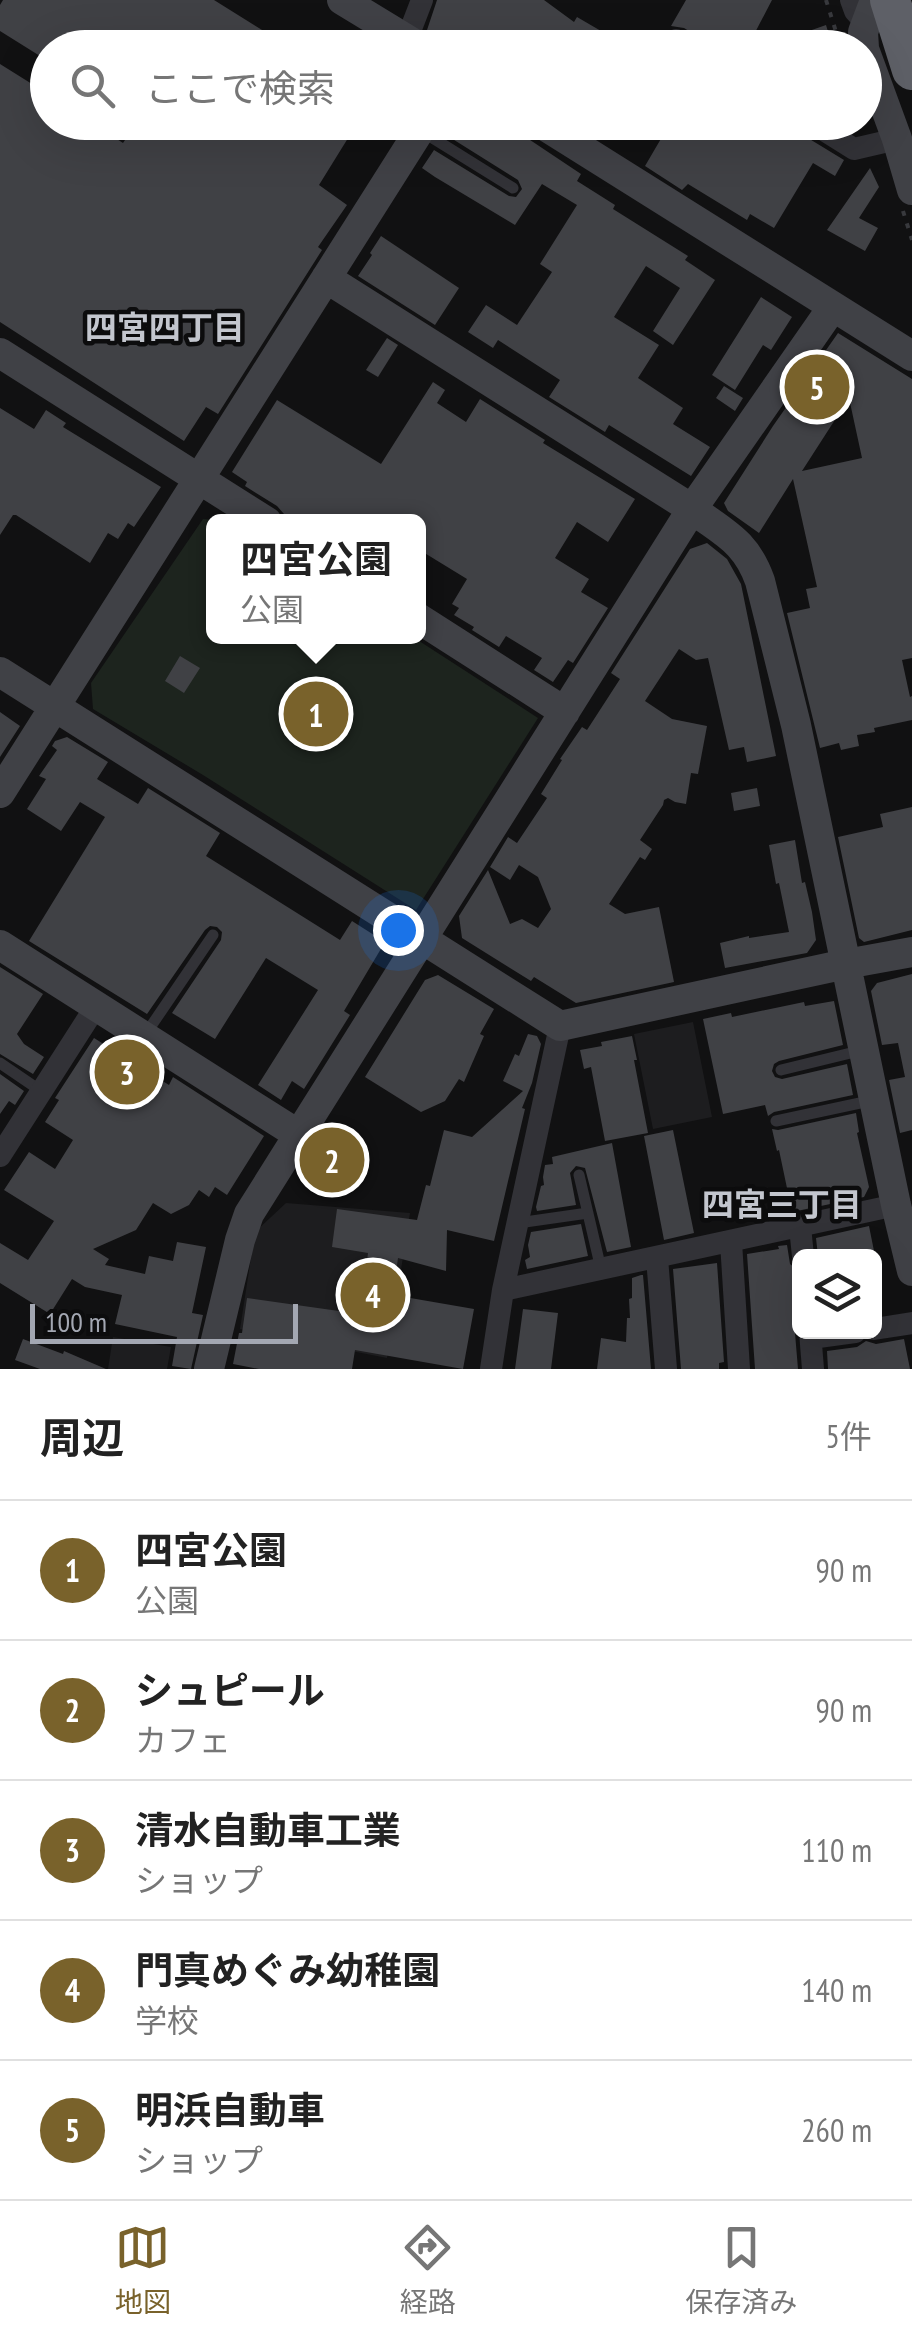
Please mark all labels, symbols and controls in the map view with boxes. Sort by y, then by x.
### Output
search box [30,30,882,140]
icon: search [65,58,120,113]
text: ここで検索 [145,63,335,112]
district label: 四宮四丁目 [85,306,245,348]
pin: 5 [784,350,850,424]
popup [206,514,426,644]
text: 四宮公園 [240,534,392,583]
text: 公園 [240,588,304,630]
pin: 1 [284,676,348,752]
your location [373,905,424,956]
pin: 3 [94,1034,160,1110]
pin: 2 [300,1122,364,1198]
district label: 四宮三丁目 [702,1183,862,1225]
map controls [792,1249,882,1339]
button: layers [792,1249,882,1339]
pin: 4 [340,1258,406,1332]
scale bar [30,1299,298,1344]
text: 100 m [45,1303,107,1340]
text: 周辺 [40,1410,124,1465]
text: 5件 [826,1415,872,1457]
text: 四宮公園 [135,1525,287,1574]
text: 1 [65,1549,80,1591]
text: 90 m [816,1549,872,1591]
text: 公園 [135,1579,199,1621]
text: シュピール [135,1665,325,1714]
text: 2 [65,1689,80,1731]
text: 90 m [816,1689,872,1731]
text: カフェ [135,1719,231,1761]
text: 清水自動車工業 [135,1805,401,1854]
text: 3 [65,1829,80,1871]
text: 110 m [801,1829,872,1871]
text: ショップ [135,1859,263,1901]
text: 門真めぐみ幼稚園 [135,1945,440,1994]
text: 4 [65,1969,80,2011]
text: 140 m [801,1969,872,2011]
text: 学校 [135,1999,199,2041]
text: 明浜自動車 [135,2085,325,2134]
text: 5 [65,2109,80,2151]
text: 260 m [801,2109,872,2151]
text: ショップ [135,2139,263,2181]
tab: 地図 [115,2220,171,2320]
tab: 経路 [400,2220,456,2320]
tab: 保存済み [685,2220,797,2320]

